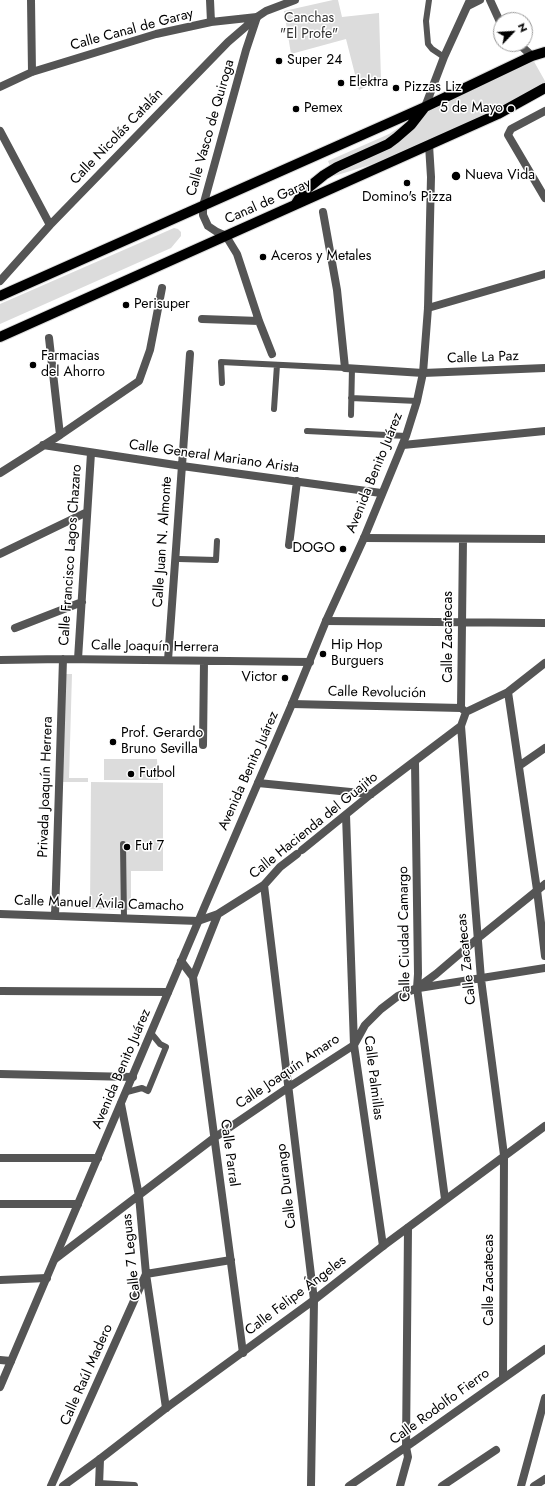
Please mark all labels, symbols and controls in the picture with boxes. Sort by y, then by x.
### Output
street label: Calle Canal de Garay [69,6,195,54]
park label: Canchas "El Profe" [280,11,338,44]
north arrow [493,12,533,52]
text: N [514,20,532,35]
place label: Super 24 [287,53,342,69]
marker: Super 24 [274,56,284,66]
street label: Calle Vasco de Quiroga [183,58,239,198]
place label: Elektra [349,75,388,91]
marker: Elektra [336,78,346,88]
place label: Pizzas Liz [404,80,462,96]
marker: Pizzas Liz [391,83,401,93]
street label: Calle Nicolás Catalán [67,86,167,188]
place label: Pemex [304,101,342,117]
place label: 5 de Mayo [440,101,503,117]
marker: Pemex [291,104,301,114]
marker: 5 de Mayo [506,104,516,114]
place label: Nueva Vida [465,168,535,184]
marker: Nueva Vida [450,170,462,182]
street label: Canal de Garay [222,176,314,228]
marker: Domino's Pizza [402,178,412,188]
place label: Domino's Pizza [362,190,452,206]
place label: Aceros y Metales [271,249,371,265]
marker: Aceros y Metales [258,252,268,262]
place label: Perisuper [134,297,190,313]
marker: Perisuper [121,300,131,310]
street label: Calle La Paz [447,348,519,368]
place label: Farmacias del Ahorro [41,349,105,382]
marker: Farmacias del Ahorro [28,360,38,370]
street label: Avenida Benito Juárez [343,410,407,536]
street label: Calle General Mariano Arista [128,437,300,477]
street label: Calle Francisco Lagos Chazaro [56,464,86,646]
street label: Calle Juan N. Almonte [150,476,176,608]
place label: DOGO [293,541,335,557]
marker: DOGO [338,544,348,554]
street label: Calle Zacatecas [441,591,457,683]
street label: Calle Joaquín Herrera [91,637,219,657]
place label: Hip Hop Burguers [331,638,384,670]
marker: Hip Hop Burguers [318,649,328,659]
place label: Victor [242,670,277,686]
marker: Victor [280,673,290,683]
street label: Calle Revolución [328,684,426,702]
street label: Avenida Benito Juárez [215,709,283,833]
street label: Privada Joaquín Herrera [35,716,57,858]
place label: Prof. Gerardo Bruno Sevilla [121,726,203,758]
marker: Prof. Gerardo Bruno Sevilla [108,737,118,747]
place label: Futbol [139,766,175,782]
marker: Futbol [126,769,136,779]
street label: Calle Hacienda del Guajito [246,769,382,883]
place label: Fut 7 [135,839,164,855]
marker: Fut 7 [122,842,132,852]
street label: Calle Ciudad Camargo [395,866,415,1002]
street label: Calle Manuel Ávila Camacho [14,893,184,915]
street label: Calle Zacatecas [454,913,480,1005]
street label: Avenida Benito Juárez [89,1007,155,1131]
street label: Calle Joaquín Amaro [233,1031,343,1113]
street label: Calle Palmillas [359,1035,387,1121]
street label: Calle Parral [216,1118,242,1188]
street label: Calle Durango [273,1143,301,1229]
street label: Calle 7 Leguas [119,1213,145,1301]
street label: Calle Zacatecas [482,1234,498,1326]
street label: Calle Felipe Ángeles [242,1253,350,1339]
street label: Calle Raúl Madero [57,1322,117,1428]
street label: Calle Rodolfo Fierro [387,1365,493,1449]

